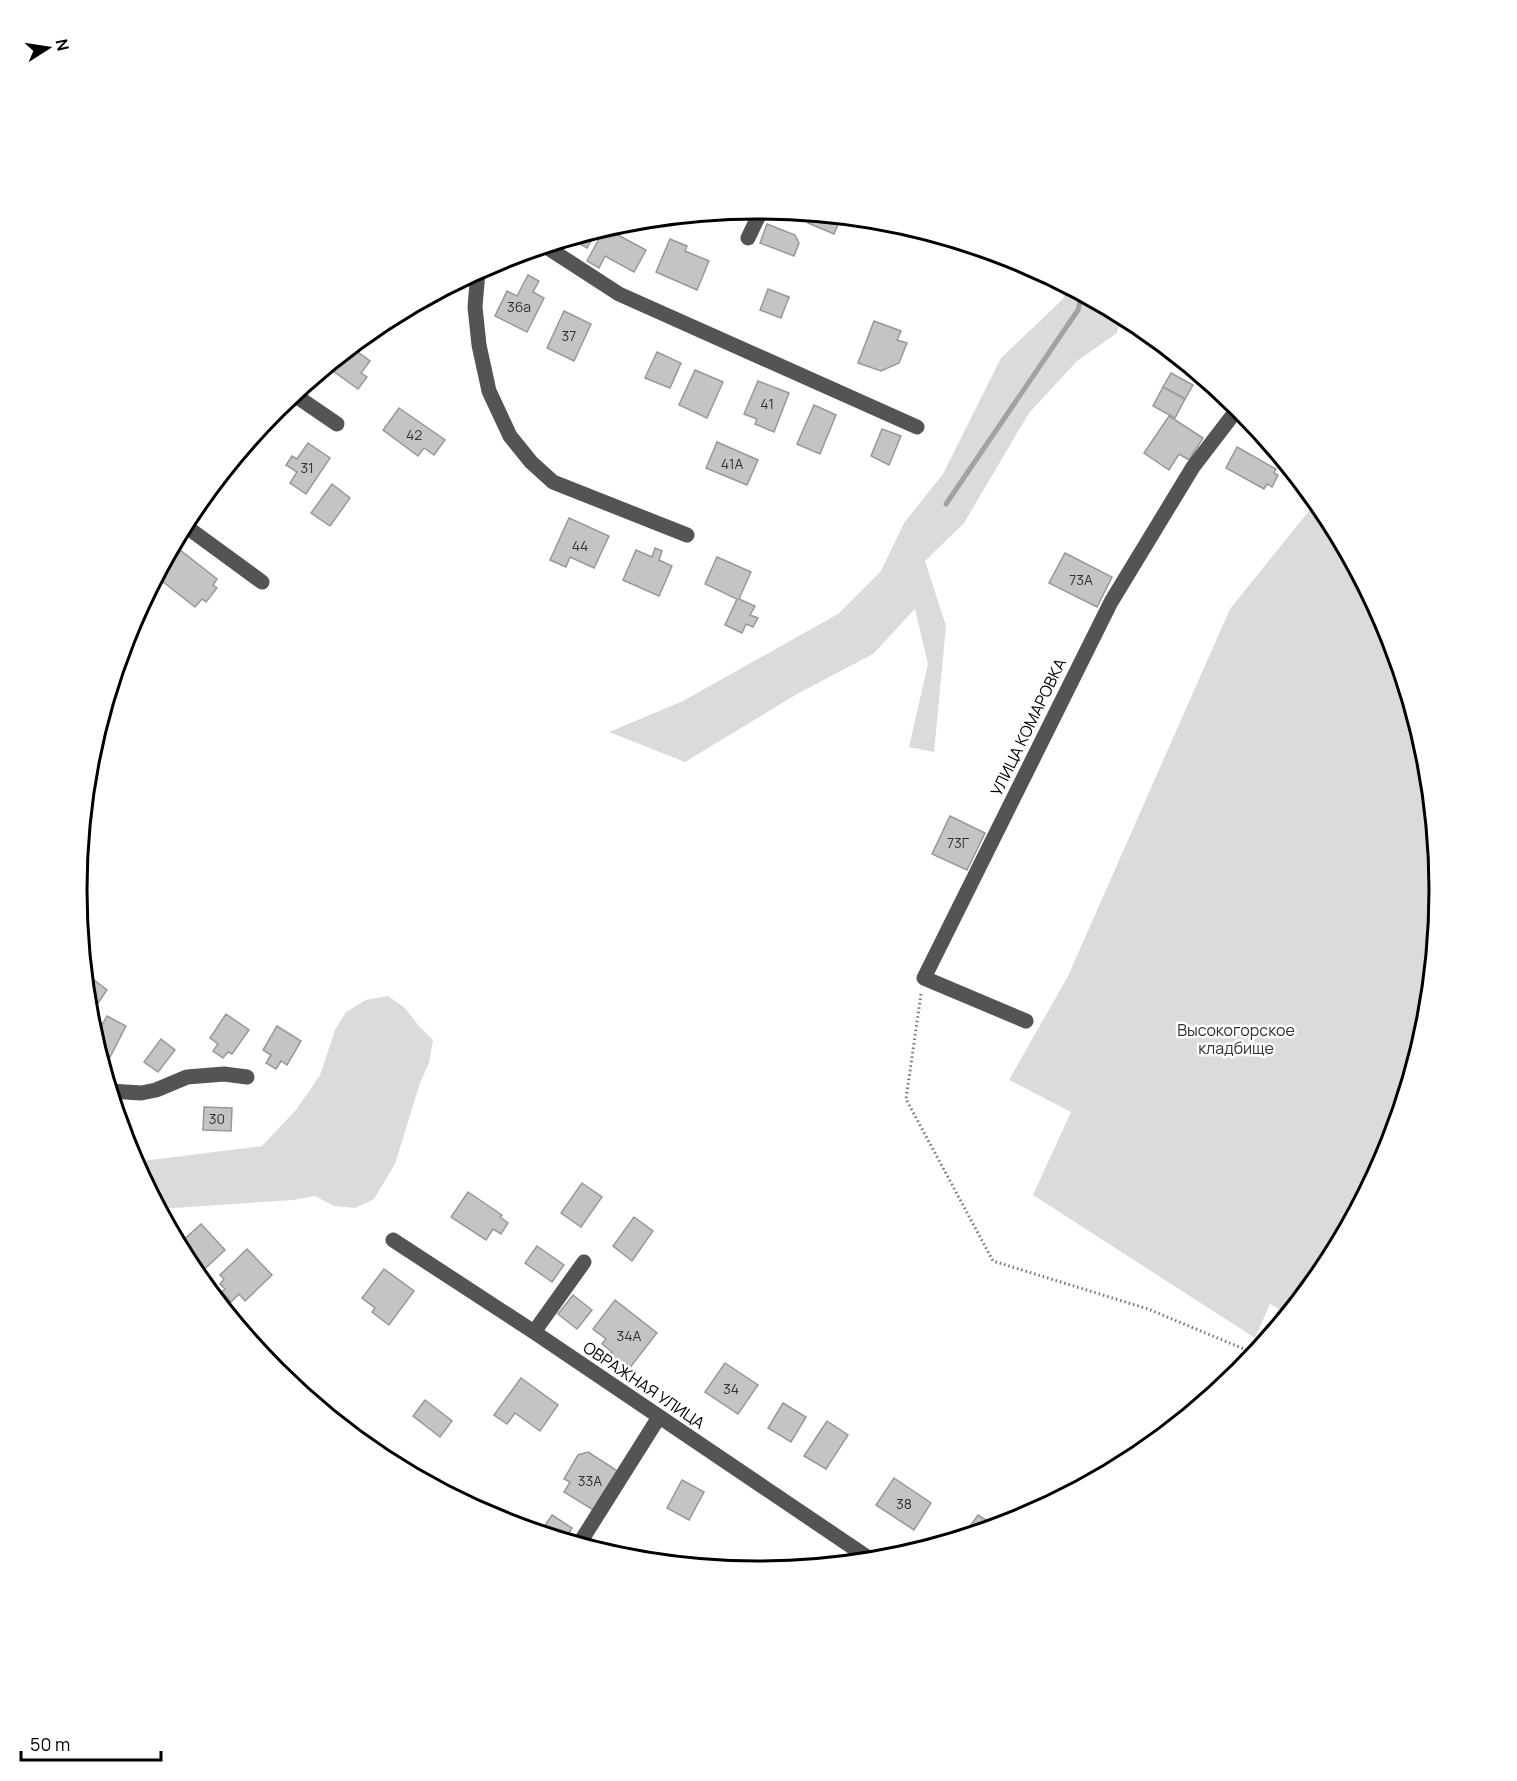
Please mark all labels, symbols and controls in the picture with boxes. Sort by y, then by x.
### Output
north arrow [18,18,78,78]
text: N [51,37,75,53]
house number: 36а [507,297,531,316]
house number: 37 [562,326,576,345]
house number: 41 [760,394,774,413]
house number: 42 [406,425,422,444]
house number: 41А [721,454,743,473]
house number: 31 [300,458,314,477]
house number: 44 [572,536,588,555]
house number: 73А [1069,570,1093,589]
street label: УЛИЦА КОМАРОВКА [985,655,1071,799]
house number: 73Г [947,833,970,852]
park label: Высокогорское кладбище [1177,1019,1295,1059]
house number: 30 [209,1109,225,1128]
house number: 34А [616,1326,642,1345]
street label: ОВРАЖНАЯ УЛИЦА [579,1336,709,1434]
house number: 34 [723,1379,739,1398]
house number: 33А [578,1471,602,1490]
house number: 38 [896,1494,912,1513]
scale bar [21,1724,160,1762]
text: 50 m [30,1732,70,1756]

